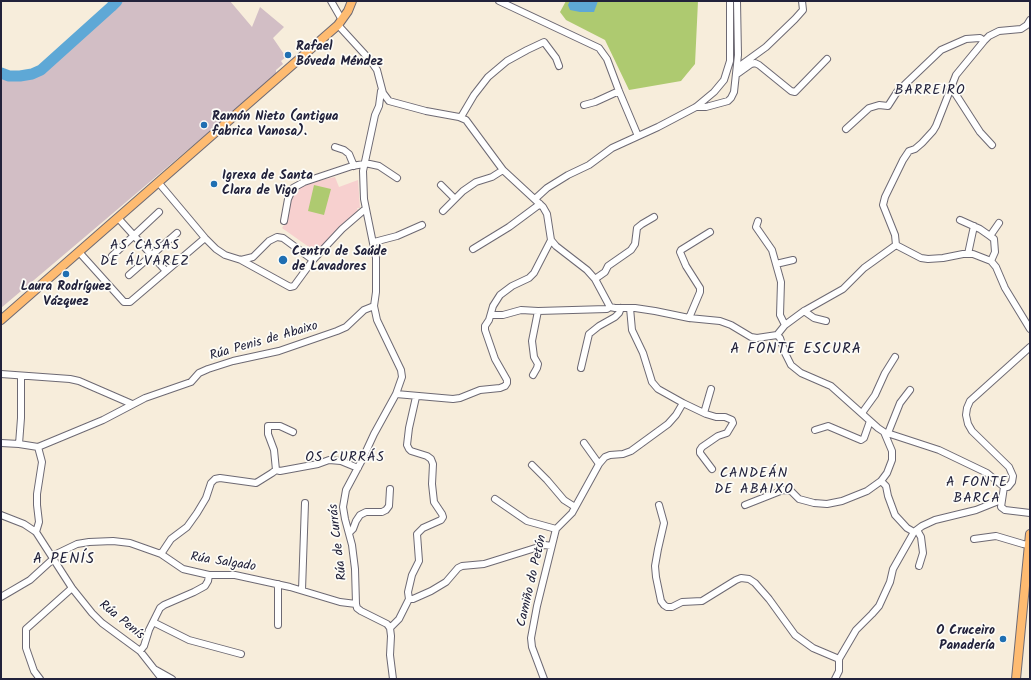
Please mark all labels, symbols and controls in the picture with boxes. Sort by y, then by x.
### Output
place label: Rafael Bóveda Méndez [296,40,383,71]
marker: Rafael Bóveda Méndez [283,50,293,60]
district label: BARREIRO [894,84,966,100]
place label: Ramón Nieto (antigua fabrica Vanosa). [212,110,338,141]
marker: Ramón Nieto (antigua fabrica Vanosa). [199,120,209,130]
place label: Igrexa de Santa Clara de Vigo [222,169,313,200]
marker: Igrexa de Santa Clara de Vigo [209,179,219,189]
district label: AS CASAS DE ÁLVAREZ [100,239,190,272]
place label: Centro de Saúde de Lavadores [292,245,387,276]
marker: Centro de Saúde de Lavadores [277,254,289,266]
marker: Laura Rodríguez Vázquez [61,269,71,279]
place label: Laura Rodríguez Vázquez [21,280,111,311]
street label: Rúa Penis de Abaixo [208,319,320,365]
district label: A FONTE ESCURA [730,341,862,359]
district label: OS CURRÁS [305,451,385,467]
district label: CANDEÁN DE ABAIXO [714,467,794,500]
district label: A FONTE BARCA [946,476,1008,508]
street label: Rúa de Currás [327,503,351,581]
street label: Camiño do Petón [515,534,551,628]
street label: Rúa Salgado [189,550,257,576]
district label: A PENÍS [33,551,95,569]
street label: Rúa Penís [95,598,147,644]
place label: O Cruceiro Panadería [936,624,995,655]
marker: O Cruceiro Panadería [998,634,1008,644]

